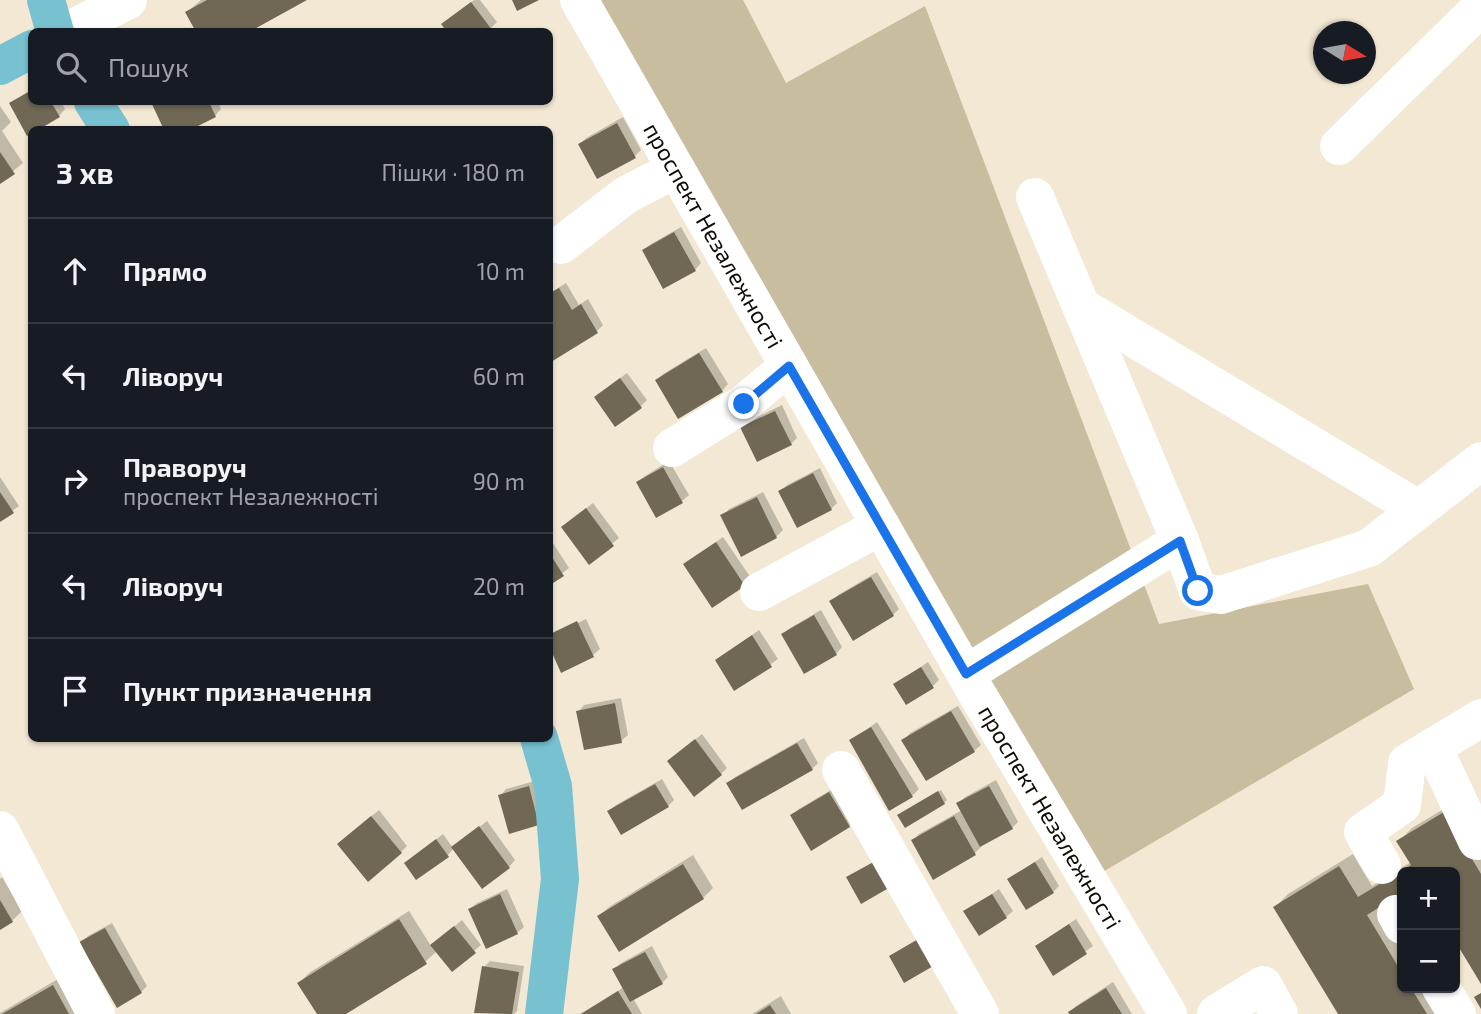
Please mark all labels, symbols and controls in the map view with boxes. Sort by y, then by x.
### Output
north arrow [1313,21,1376,84]
search box [28,28,553,105]
icon: search [52,48,90,86]
text: Пошук [108,51,189,82]
street label: проспект Незалежності [638,117,790,353]
text: 3 хв [56,154,114,190]
text: Пішки · 180 m [382,158,525,186]
icon: ahead [56,252,94,290]
text: Прямо [123,255,207,286]
text: 10 m [477,257,525,285]
icon: left [56,357,94,395]
text: Ліворуч [123,360,223,391]
text: 60 m [473,362,525,390]
route end [728,388,759,419]
text: Праворуч [123,451,247,482]
icon: right [56,462,94,500]
text: 90 m [473,467,525,495]
text: проспект Незалежності [123,482,379,510]
icon: left [56,567,94,605]
text: Ліворуч [123,570,223,601]
text: 20 m [473,572,525,600]
route start [1182,575,1213,606]
icon: arrive [56,672,94,710]
text: Пункт призначення [123,675,372,706]
street label: проспект Незалежності [973,700,1128,934]
map controls [1397,867,1460,993]
button: + [1397,867,1460,930]
button: − [1397,930,1460,993]

